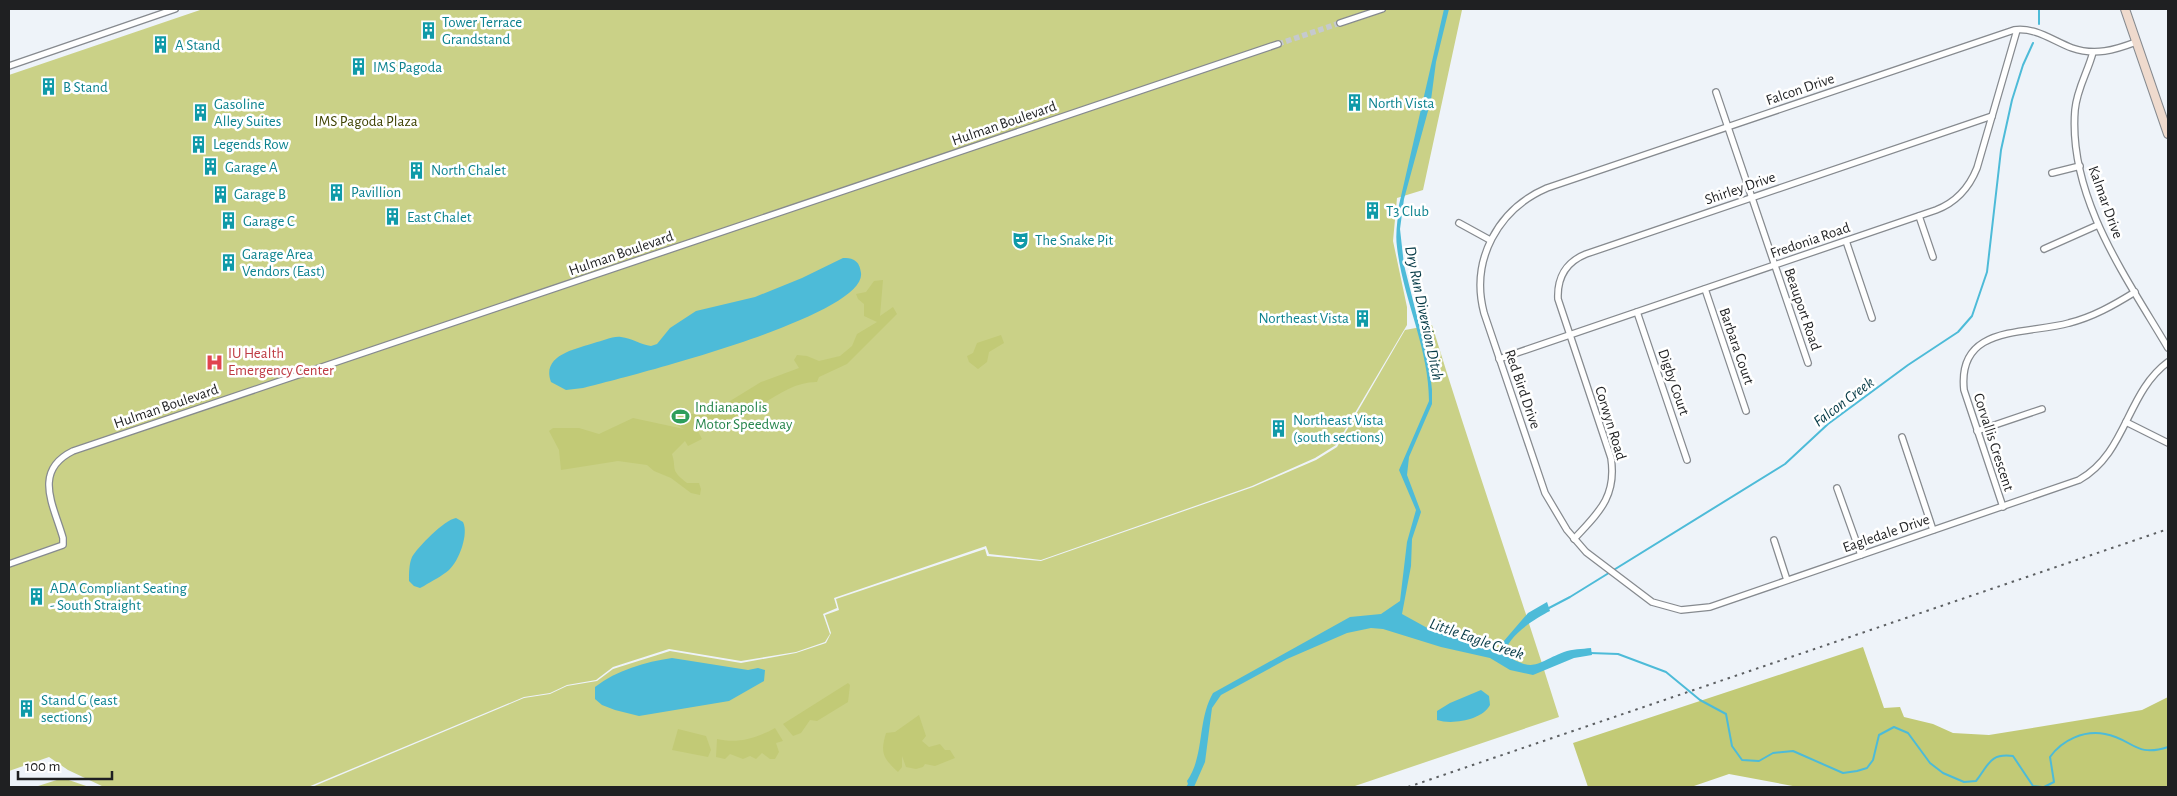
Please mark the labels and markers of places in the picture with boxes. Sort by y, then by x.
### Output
place label: Tower Terrace Grandstand [442,15,522,47]
building icon: Tower Terrace Grandstand [418,21,438,41]
building icon: A Stand [151,35,171,55]
place label: A Stand [175,38,221,53]
building icon: IMS Pagoda [349,57,369,77]
place label: IMS Pagoda [373,60,442,75]
building icon: B Stand [39,77,59,97]
place label: B Stand [63,80,108,95]
building icon: North Vista [1344,93,1364,113]
place label: North Vista [1368,96,1434,111]
place label: Gasoline Alley Suites [214,97,281,129]
building icon: Gasoline Alley Suites [190,103,210,123]
building icon: Legends Row [189,134,209,154]
place label: Legends Row [213,137,289,152]
building icon: Garage A [201,157,221,177]
place label: Garage A [225,160,278,175]
building icon: North Chalet [407,160,427,180]
place label: North Chalet [431,163,506,178]
building icon: Pavillion [327,182,347,202]
building icon: Garage B [210,184,230,204]
place label: Pavillion [351,185,401,200]
place label: Garage B [234,187,286,202]
building icon: T3 Club [1362,201,1382,221]
place label: T3 Club [1386,204,1429,219]
building icon: East Chalet [383,207,403,227]
place label: East Chalet [407,210,472,225]
building icon: Garage C [219,211,239,231]
place label: Garage C [243,214,295,229]
theatre icon: The Snake Pit [1011,230,1031,250]
place label: The Snake Pit [1035,233,1113,248]
place label: Garage Area Vendors (East) [242,247,325,279]
building icon: Garage Area Vendors (East) [218,253,238,273]
building icon: Northeast Vista [1353,308,1373,328]
place label: Northeast Vista [1258,311,1349,326]
place label: IU Health Emergency Center [228,346,334,378]
hospital icon: IU Health Emergency Center [204,352,224,372]
place label: Indianapolis Motor Speedway [695,400,793,432]
sports icon: Indianapolis Motor Speedway [671,406,691,426]
place label: Northeast Vista (south sections) [1293,413,1385,445]
building icon: Northeast Vista (south sections) [1269,419,1289,439]
place label: ADA Compliant Seating - South Straight [50,581,188,613]
building icon: ADA Compliant Seating - South Straight [26,587,46,607]
place label: Stand G (east sections) [41,693,118,725]
building icon: Stand G (east sections) [17,699,37,719]

